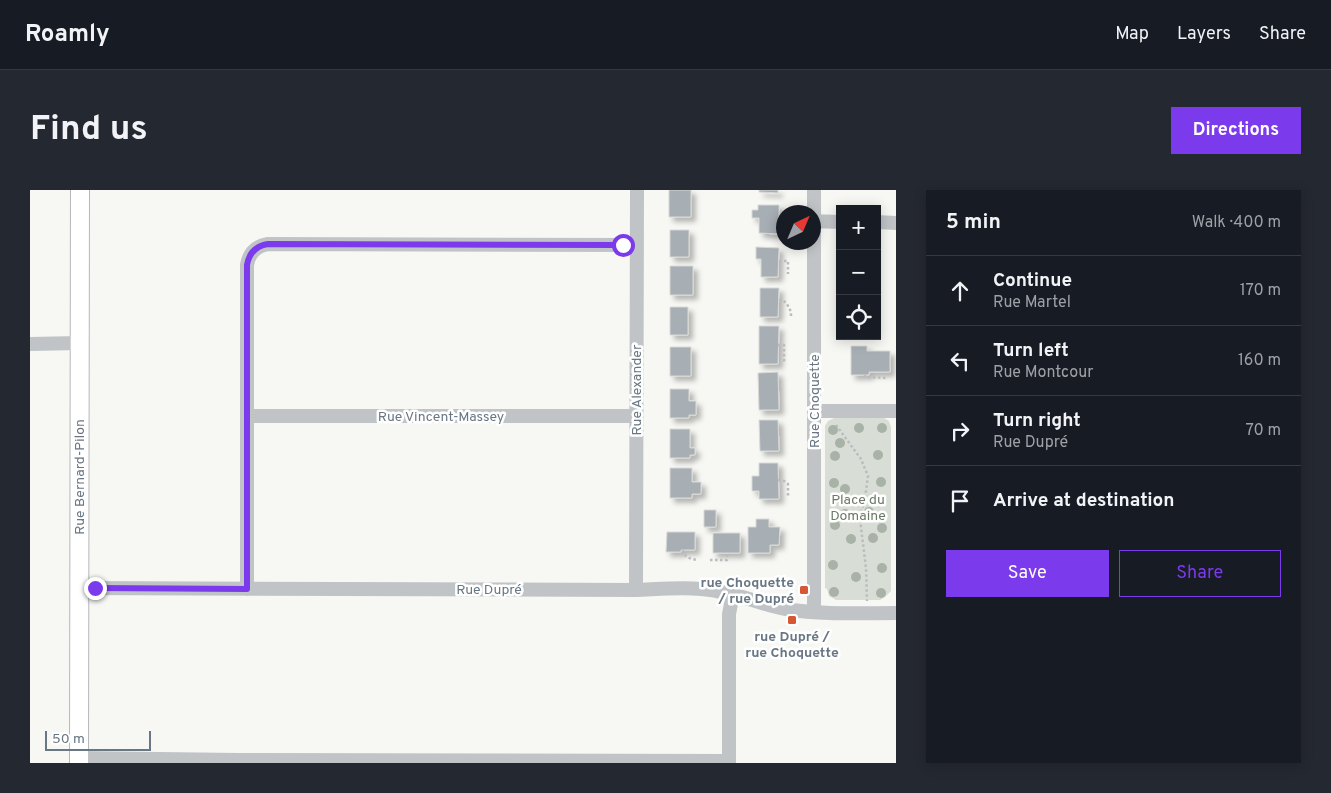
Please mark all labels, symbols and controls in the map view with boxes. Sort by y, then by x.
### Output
text: Roamly [25,20,110,50]
text: Map [1115,23,1149,46]
text: Layers [1177,23,1231,46]
text: Share [1259,23,1306,46]
button: Directions [1171,107,1301,154]
text: Find us [30,108,148,152]
north arrow [776,205,821,250]
map controls [836,205,881,340]
button: + [836,205,881,250]
text: 5 min [946,209,1001,236]
text: Walk · 400 m [1192,213,1281,233]
route start [612,234,635,257]
button: − [836,250,881,295]
text: Continue [993,269,1072,293]
icon: ahead [946,277,974,305]
text: 170 m [1240,281,1281,301]
text: Rue Martel [993,293,1071,313]
button: locate [836,295,881,340]
text: Turn left [993,339,1069,363]
street label: Rue Alexander [629,344,646,435]
icon: left [946,347,974,375]
text: 160 m [1238,351,1281,371]
street label: Rue Choquette [807,354,824,448]
text: Rue Montcour [993,363,1094,383]
street label: Rue Vincent-Massey [378,409,504,426]
text: Turn right [993,409,1081,433]
icon: right [946,417,974,445]
street label: Rue Bernard-Pilon [72,419,89,535]
text: 70 m [1246,421,1281,441]
text: Rue Dupré [993,433,1068,453]
icon: arrive [946,487,974,515]
text: Arrive at destination [993,489,1174,513]
park label: Place du Domaine [830,492,886,525]
button: Save [946,550,1109,597]
button: Share [1119,550,1281,597]
place label: rue Choquette / rue Dupré [701,575,794,608]
route end [84,577,107,600]
street label: Rue Dupré [456,582,522,599]
marker: rue Choquette / rue Dupré [798,584,810,596]
marker: rue Dupré / rue Choquette [786,614,798,626]
place label: rue Dupré / rue Choquette [745,629,839,662]
scale bar [45,728,151,751]
text: 50 m [52,731,85,748]

